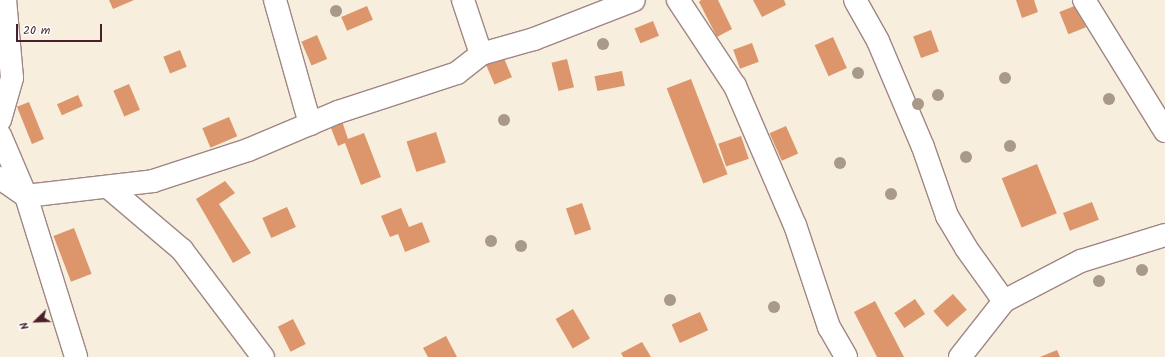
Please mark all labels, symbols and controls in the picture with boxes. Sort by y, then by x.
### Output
scale bar [18,16,104,42]
text: 20 m [23,21,50,40]
north arrow [16,301,56,341]
text: N [15,319,35,332]

